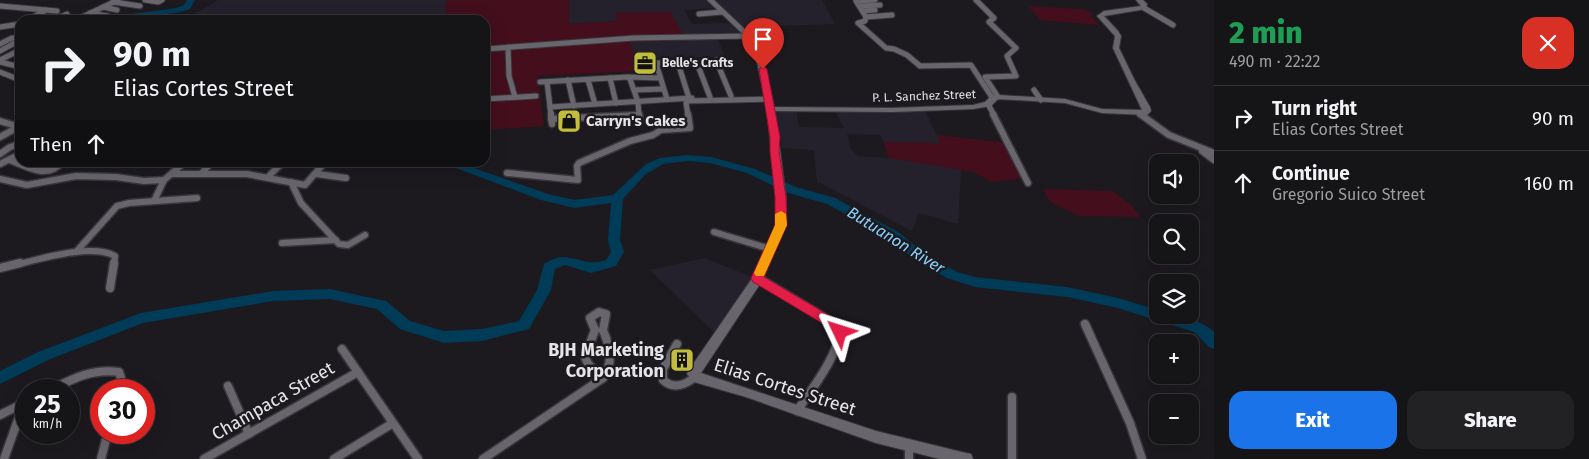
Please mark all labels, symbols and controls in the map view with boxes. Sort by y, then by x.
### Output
text: 2 min [1229,15,1302,51]
button: close [1522,17,1574,69]
pin [742,18,784,69]
icon: arrive [749,25,777,53]
text: 90 m [113,33,191,75]
icon: right [30,35,95,100]
office icon: Belle's Crafts [632,50,658,76]
text: 490 m · 22:22 [1229,52,1320,71]
place label: Belle's Crafts [662,56,734,70]
text: Elias Cortes Street [113,75,294,102]
street label: P. L. Sanchez Street [872,87,977,105]
text: Turn right [1272,97,1357,120]
icon: right [1229,104,1257,132]
text: 90 m [1532,107,1574,130]
shop icon: Carryn's Cakes [556,108,582,134]
place label: Carryn's Cakes [586,112,686,130]
text: Elias Cortes Street [1272,120,1403,139]
icon: ahead [82,130,110,158]
text: Then [30,133,72,156]
map controls [1149,154,1199,444]
button: sound [1149,154,1199,204]
text: Continue [1272,162,1350,185]
icon: ahead [1229,169,1257,197]
text: 160 m [1524,172,1574,195]
text: Gregorio Suico Street [1272,185,1425,204]
water label: Butuanon River [844,203,949,278]
button: search [1149,214,1199,264]
button: layers [1149,274,1199,324]
position arrow [813,305,865,357]
button: + [1149,334,1199,384]
place label: BJH Marketing Corporation [548,339,664,382]
building icon: BJH Marketing Corporation [669,347,695,373]
street label: Elias Cortes Street [711,354,859,420]
street label: Champaca Street [208,357,339,445]
speed limit sign: 30 [90,379,155,444]
text: 25 [34,390,61,420]
button: Exit [1229,391,1397,449]
button: Share [1407,391,1574,449]
button: − [1149,394,1199,444]
text: km/h [33,417,62,431]

